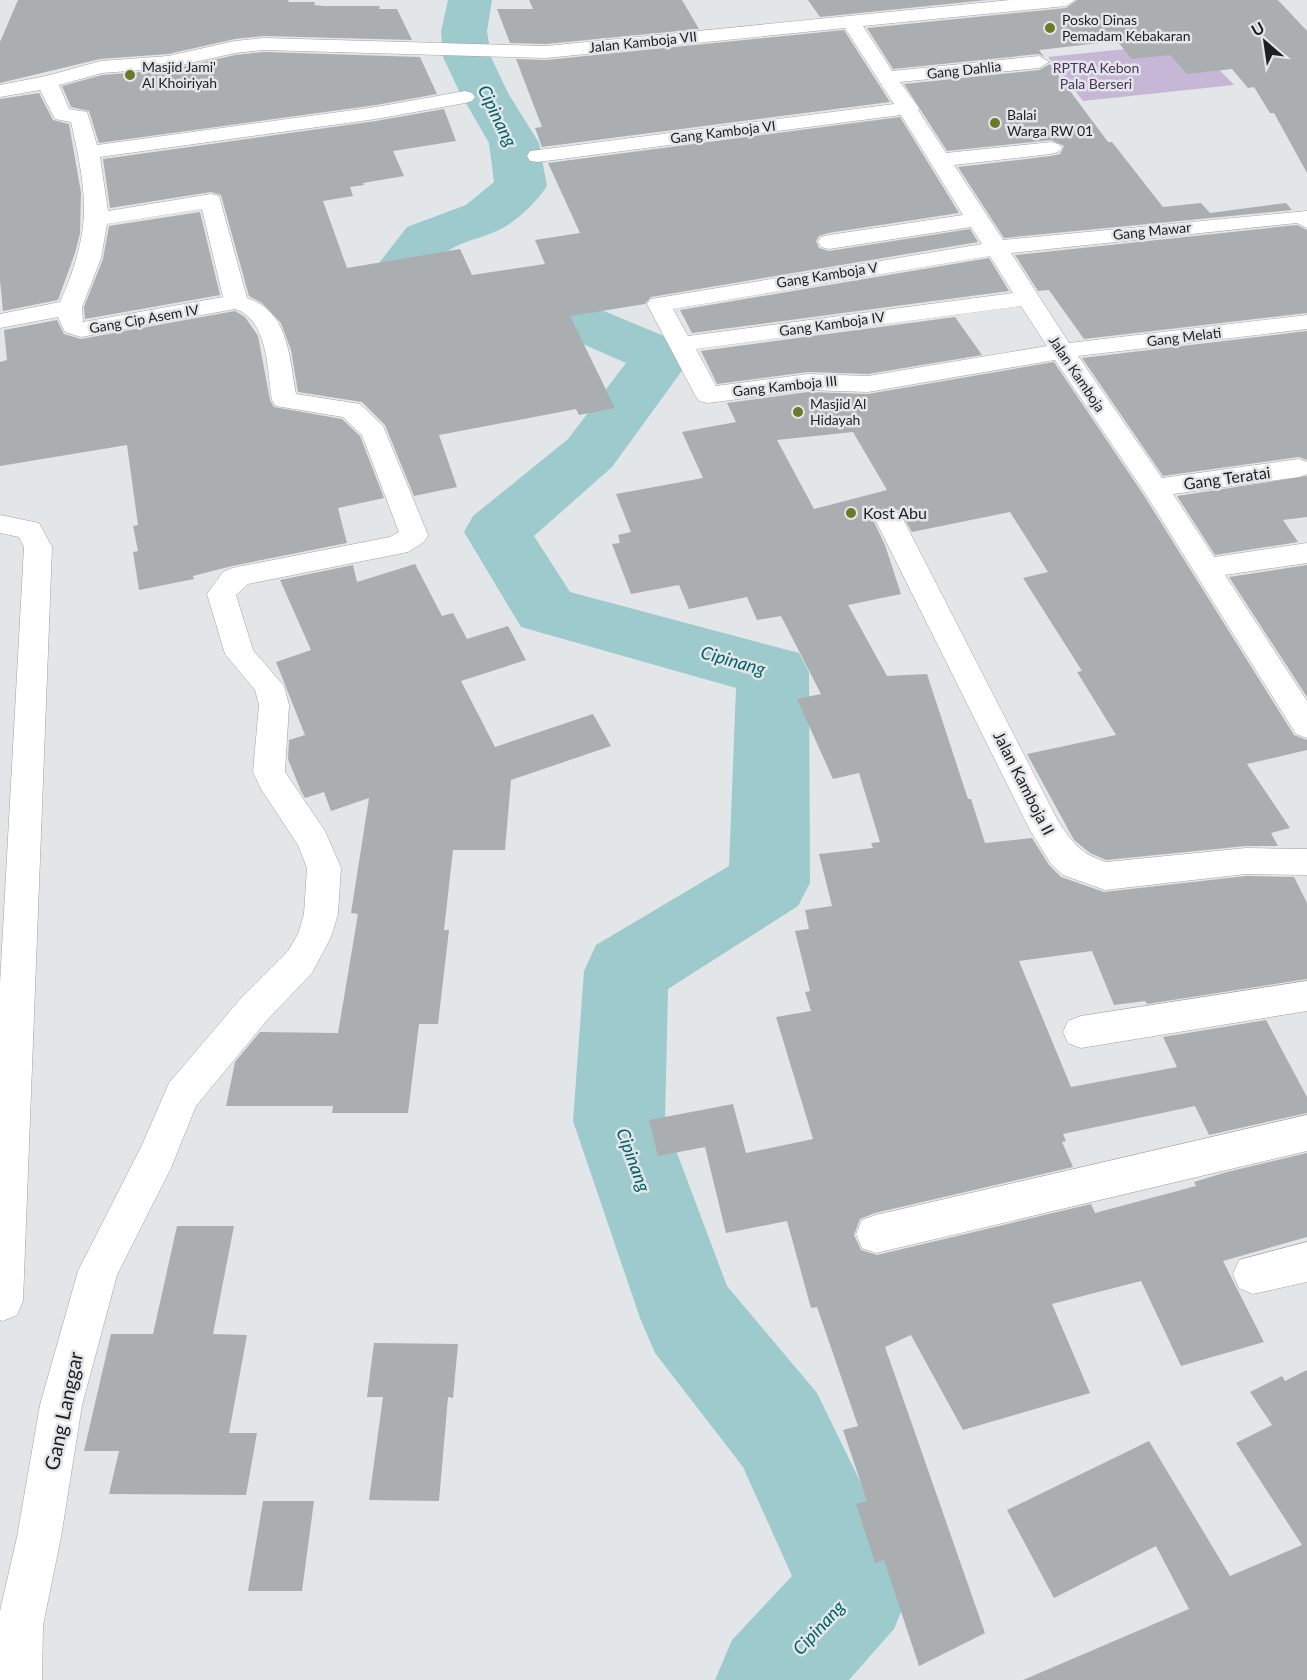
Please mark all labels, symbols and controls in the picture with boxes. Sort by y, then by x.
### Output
place label: Posko Dinas Pemadam Kebakaran [1062,11,1191,44]
north arrow [1235,12,1295,72]
text: U [1248,17,1267,40]
marker: Posko Dinas Pemadam Kebakaran [1043,21,1057,35]
street label: Jalan Kamboja VII [588,27,698,56]
street label: Gang Dahlia [926,57,1002,82]
place label: Masjid Jami' Al Khoiriyah [142,58,217,91]
park label: RPTRA Kebon Pala Berseri [1053,59,1139,92]
marker: Masjid Jami' Al Khoiriyah [123,68,137,82]
water label: Cipinang [474,81,522,150]
place label: Balai Warga RW 01 [1007,106,1093,139]
marker: Balai Warga RW 01 [988,116,1002,130]
street label: Gang Kamboja VI [669,117,777,146]
street label: Gang Mawar [1112,218,1192,243]
street label: Gang Kamboja V [775,258,879,291]
street label: Gang Cip Asem IV [88,300,201,337]
street label: Gang Kamboja IV [778,308,886,339]
street label: Gang Melati [1146,324,1222,349]
street label: Jalan Kamboja [1046,332,1109,415]
street label: Gang Kamboja III [732,372,838,399]
place label: Masjid Al Hidayah [810,395,866,428]
marker: Masjid Al Hidayah [791,405,805,419]
street label: Gang Teratai [1182,462,1272,493]
place label: Kost Abu [863,503,927,522]
marker: Kost Abu [844,506,858,520]
water label: Cipinang [699,640,768,680]
street label: Jalan Kamboja II [990,728,1059,838]
water label: Cipinang [612,1125,656,1195]
street label: Gang Langgar [39,1349,87,1472]
water label: Cipinang [788,1595,849,1659]

